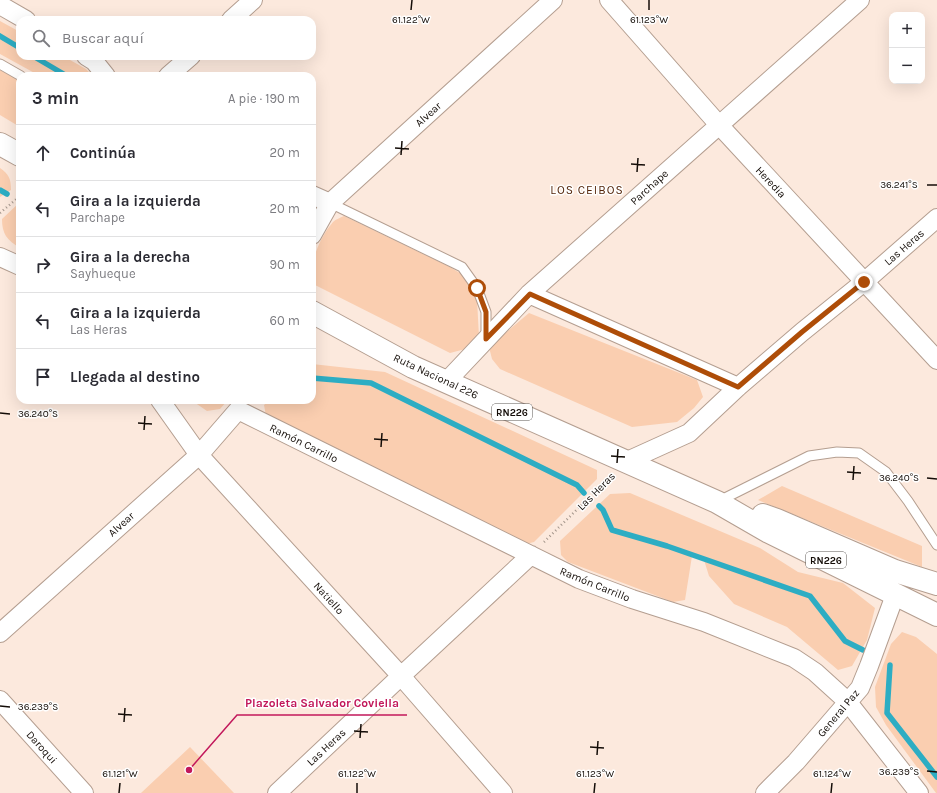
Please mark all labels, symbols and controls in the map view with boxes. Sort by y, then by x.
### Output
map controls [889,12,925,84]
button: + [889,12,925,48]
text: 61.122°W [392,14,430,26]
text: 61.123°W [630,14,668,26]
search box [16,16,316,60]
icon: search [30,27,52,49]
text: Buscar aquí [62,29,144,47]
button: − [889,48,925,84]
text: 3 min [32,88,79,108]
text: A pie · 190 m [228,91,300,106]
street label: Alvear [413,99,444,129]
icon: ahead [32,142,54,164]
text: Continúa [70,144,136,162]
text: 20 m [270,145,300,160]
street label: Heredia [753,164,789,201]
street label: Parchape [628,167,671,208]
text: 36.241°S [880,179,918,191]
district label: LOS CEIBOS [550,183,624,197]
text: Gira a la izquierda [70,192,201,210]
icon: left [32,198,54,220]
text: 20 m [270,201,300,216]
text: Parchape [70,210,125,225]
street label: Las Heras [882,226,927,268]
text: Gira a la derecha [70,248,190,266]
icon: right [32,254,54,276]
text: 90 m [269,257,300,272]
text: Sayhueque [70,266,136,281]
route end [855,273,873,291]
route start [468,279,486,297]
text: Gira a la izquierda [70,304,201,322]
icon: left [32,310,54,332]
text: 60 m [270,313,300,328]
text: Las Heras [70,322,127,337]
street label: Ruta Nacional 226 [391,351,480,402]
icon: arrive [32,366,54,388]
text: Llegada al destino [70,368,200,386]
road number: RN226 [492,404,532,420]
text: 36.240°S [18,408,58,420]
street label: Ramón Carrillo [267,421,340,466]
street label: Las Heras [575,469,618,513]
text: 36.240°S [879,472,919,484]
street label: Alvear [106,509,137,539]
road number: RN226 [806,552,846,568]
street label: Ramón Carrillo [558,564,632,604]
street label: Natiello [311,580,346,617]
street label: General Paz [815,687,862,740]
callout: Plazoleta Salvador Coviella [237,691,407,715]
text: Plazoleta Salvador Coviella [245,696,399,710]
text: 36.239°S [18,701,58,713]
street label: Las Heras [304,726,349,769]
street label: Daroqui [24,728,60,766]
text: 36.239°S [879,766,919,778]
text: 61.121°W [102,768,138,780]
text: 61.122°W [338,768,376,780]
text: 61.123°W [576,768,614,780]
text: 61.124°W [813,768,851,780]

